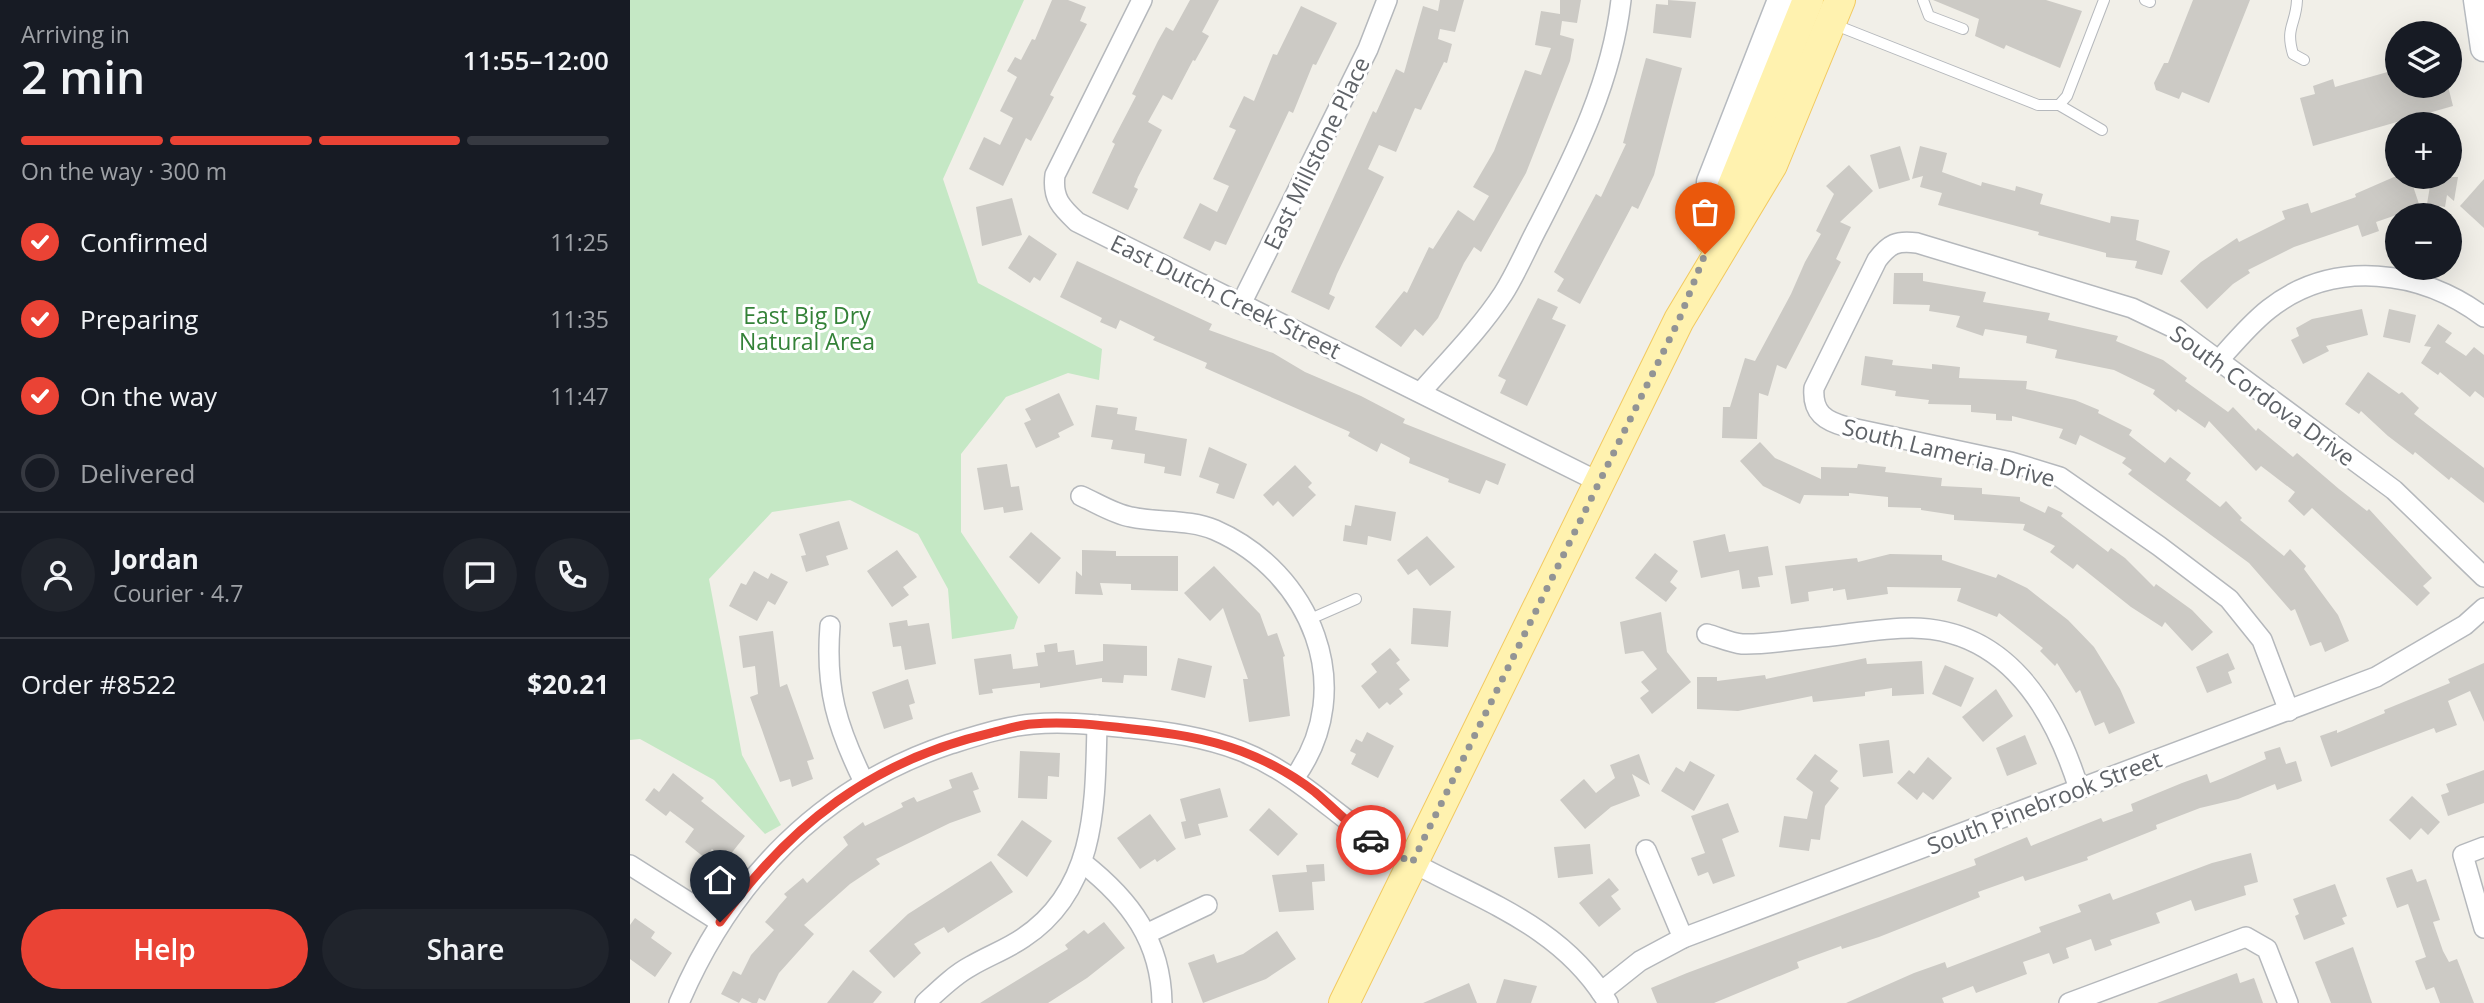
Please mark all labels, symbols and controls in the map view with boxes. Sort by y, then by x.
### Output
text: Arriving in [21,18,130,50]
map controls [2385,21,2462,280]
button: layers [2385,21,2462,98]
text: 11:55–12:00 [463,42,609,78]
text: 2 min [21,45,145,107]
street label: East Millstone Place [1255,51,1377,255]
button: + [2385,112,2462,189]
text: On the way · 300 m [21,155,227,187]
pin [1675,182,1735,254]
icon: bag [1686,193,1724,231]
button: − [2385,203,2462,280]
icon: check [21,223,59,261]
text: Confirmed [80,224,208,260]
text: 11:25 [550,226,609,258]
street label: East Dutch Creek Street [1105,226,1347,366]
park label: East Big Dry Natural Area [739,299,875,357]
icon: check [21,300,59,338]
text: Preparing [80,301,198,337]
text: 11:35 [550,303,609,335]
street label: South Cordova Drive [2164,317,2362,473]
icon: check [21,377,59,415]
text: On the way [80,378,217,414]
text: 11:47 [550,380,609,412]
street label: South Lameria Drive [1839,410,2059,494]
text: Delivered [80,455,195,491]
button: person [21,538,95,612]
button: chat [443,538,517,612]
button: phone [535,538,609,612]
text: Jordan [113,541,199,577]
text: Courier · 4.7 [113,577,243,609]
text: Order #8522 [21,666,176,702]
text: $20.21 [527,666,609,702]
street label: South Pinebrook Street [1922,742,2166,862]
courier [1336,805,1406,875]
icon: car [1352,821,1390,859]
pin [690,850,750,922]
icon: home [701,861,739,899]
button: Help [21,909,308,989]
button: Share [322,909,609,989]

